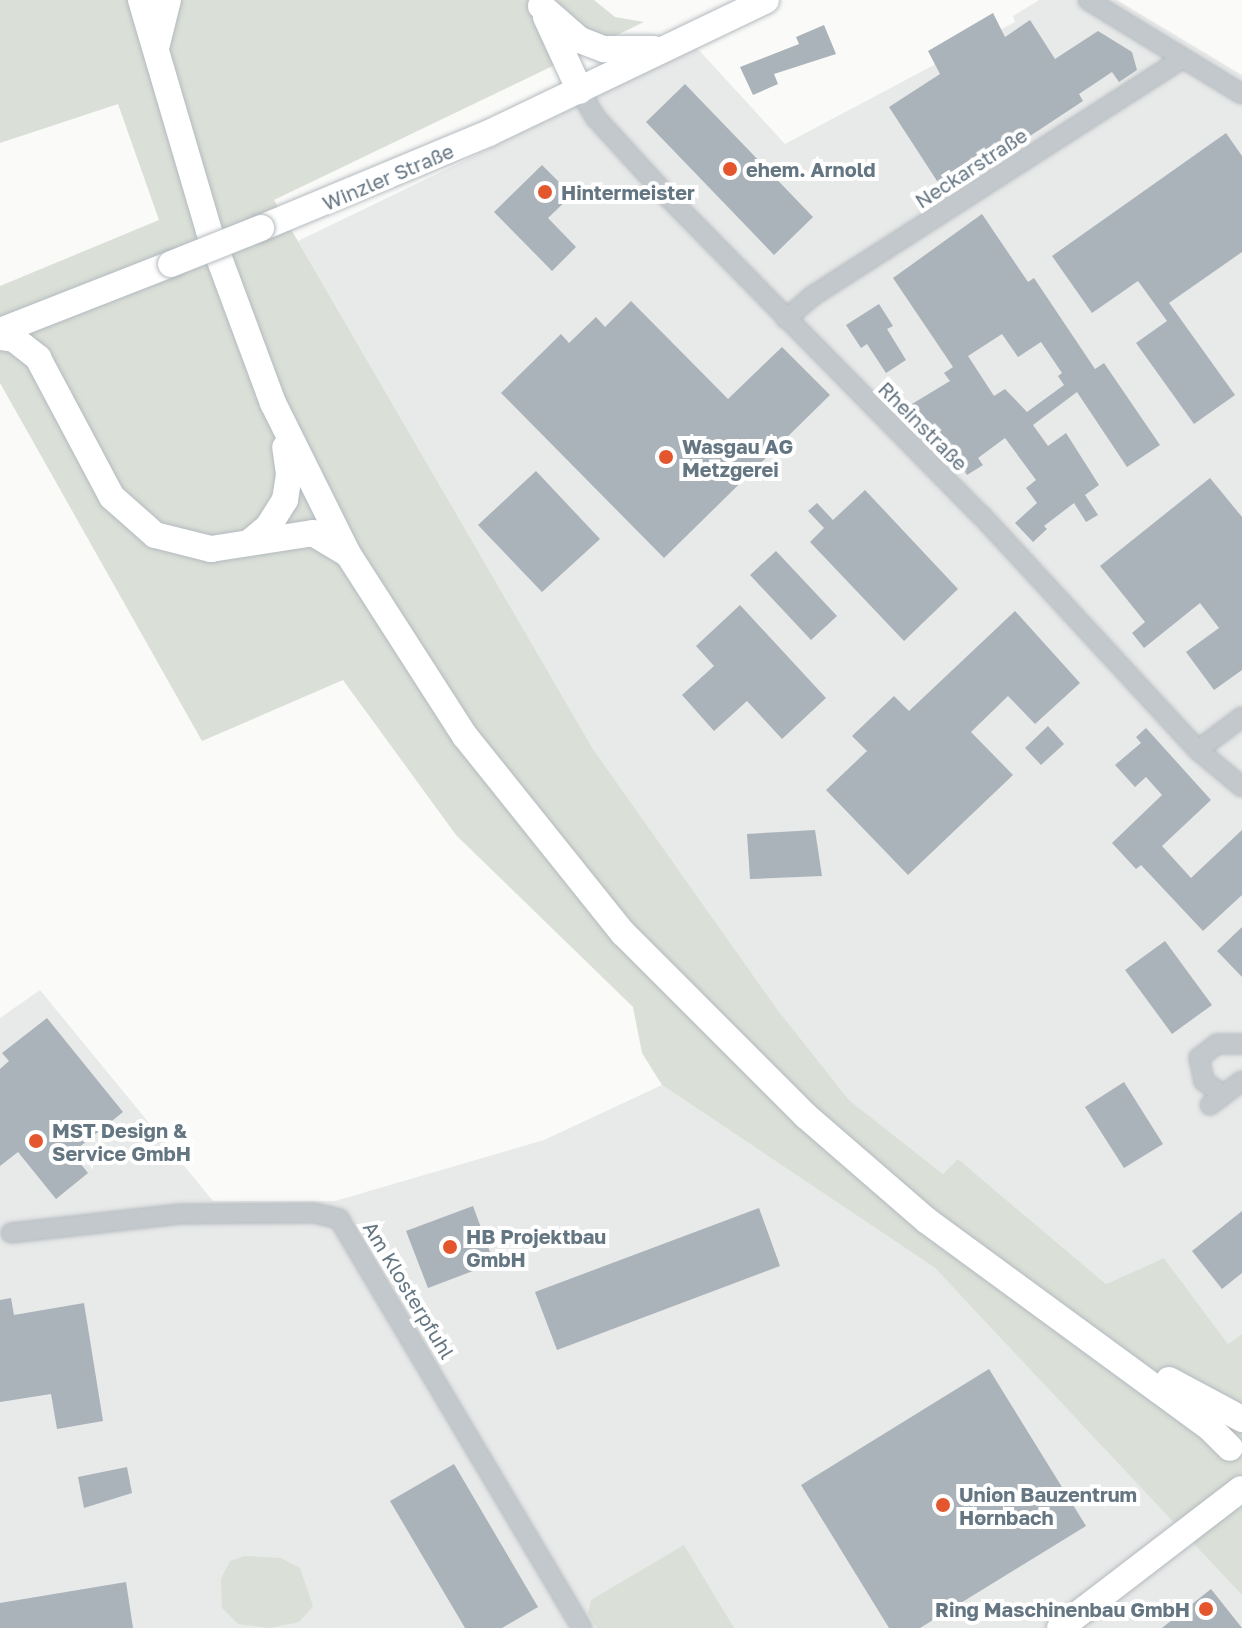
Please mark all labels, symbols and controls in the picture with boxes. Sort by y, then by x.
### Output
street label: Neckarstraße [911,123,1031,213]
street label: Winzler Straße [319,139,457,215]
place label: ehem. Arnold [746,157,876,181]
marker: ehem. Arnold [721,160,739,178]
place label: Hintermeister [561,180,695,204]
marker: Hintermeister [536,183,554,201]
street label: Rheinstraße [874,377,972,475]
place label: Wasgau AG Metzgerei [682,434,793,481]
marker: Wasgau AG Metzgerei [657,448,675,466]
place label: MST Design & Service GmbH [52,1118,191,1165]
marker: MST Design & Service GmbH [27,1132,45,1150]
street label: Am Klosterpfuhl [359,1217,459,1363]
place label: HB Projektbau GmbH [466,1224,606,1271]
marker: HB Projektbau GmbH [441,1238,459,1256]
place label: Union Bauzentrum Hornbach [959,1482,1137,1529]
marker: Union Bauzentrum Hornbach [934,1496,952,1514]
place label: Ring Maschinenbau GmbH [935,1597,1190,1621]
marker: Ring Maschinenbau GmbH [1197,1600,1215,1618]

